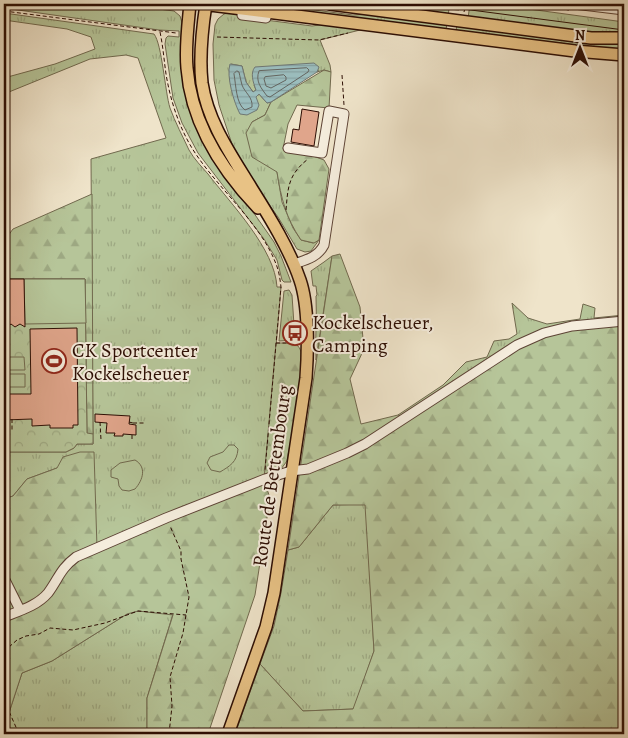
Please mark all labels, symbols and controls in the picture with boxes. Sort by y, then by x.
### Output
north arrow [556,22,606,72]
text: N [575,26,585,45]
place label: Kockelscheuer, Camping [312,309,434,359]
bus stop icon: Kockelscheuer, Camping [282,320,308,346]
place label: CK Sportcenter Kockelscheuer [72,337,198,387]
sports icon: CK Sportcenter Kockelscheuer [41,348,67,374]
street label: Route de Bettembourg [246,383,298,569]

